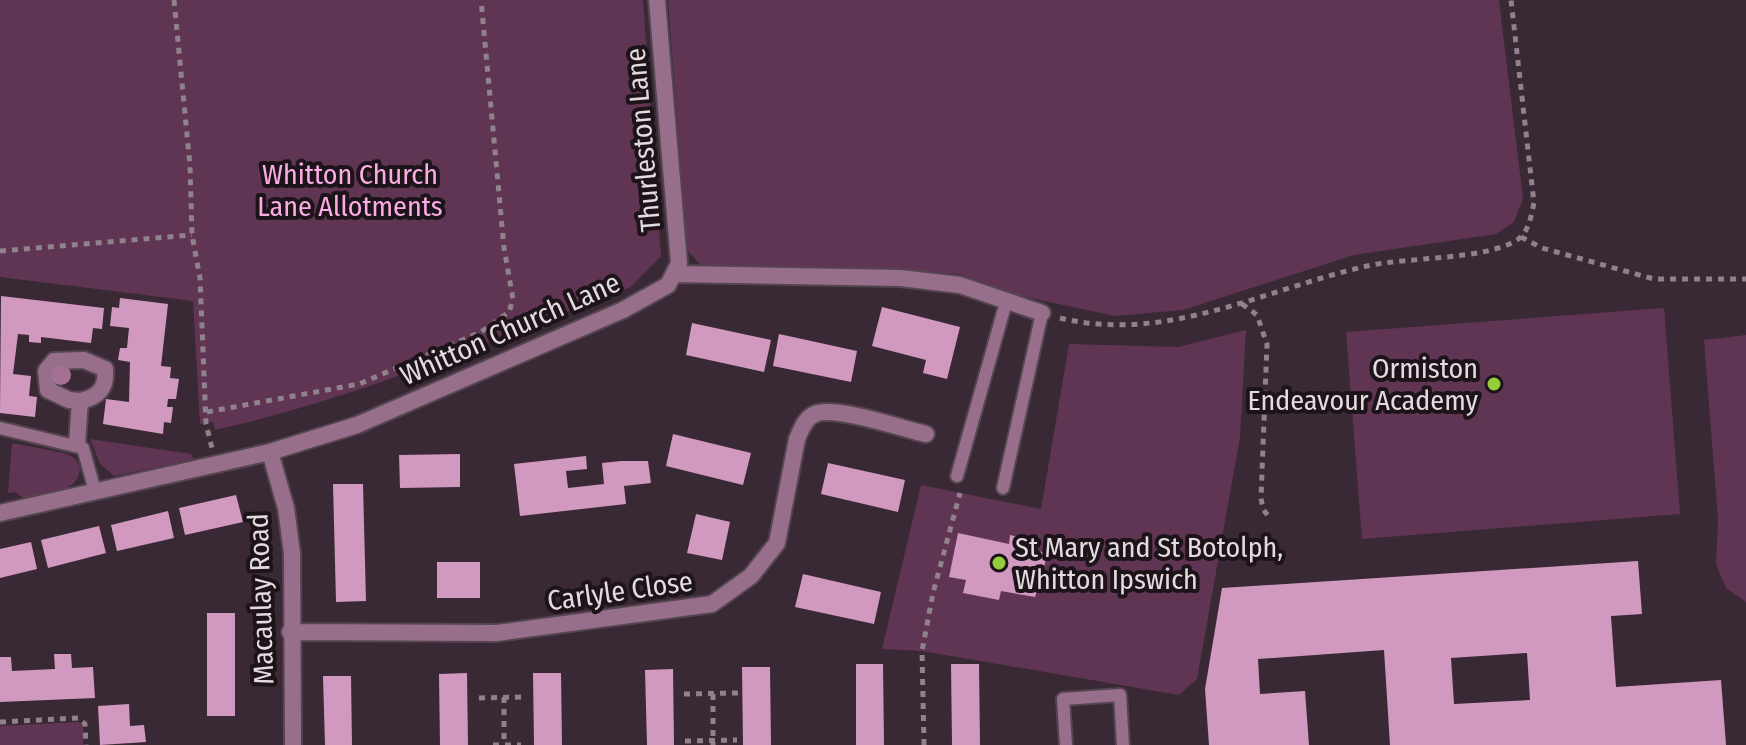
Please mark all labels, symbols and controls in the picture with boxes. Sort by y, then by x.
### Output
street label: Thurleston Lane [619,47,667,233]
park label: Whitton Church Lane Allotments [257,158,443,223]
street label: Whitton Church Lane [395,266,625,392]
place label: Ormiston Endeavour Academy [1248,352,1479,417]
marker: Ormiston Endeavour Academy [1485,375,1503,393]
street label: Macaulay Road [242,513,280,685]
place label: St Mary and St Botolph, Whitton Ipswich [1015,531,1283,596]
marker: St Mary and St Botolph, Whitton Ipswich [990,554,1008,572]
street label: Carlyle Close [545,564,695,618]

